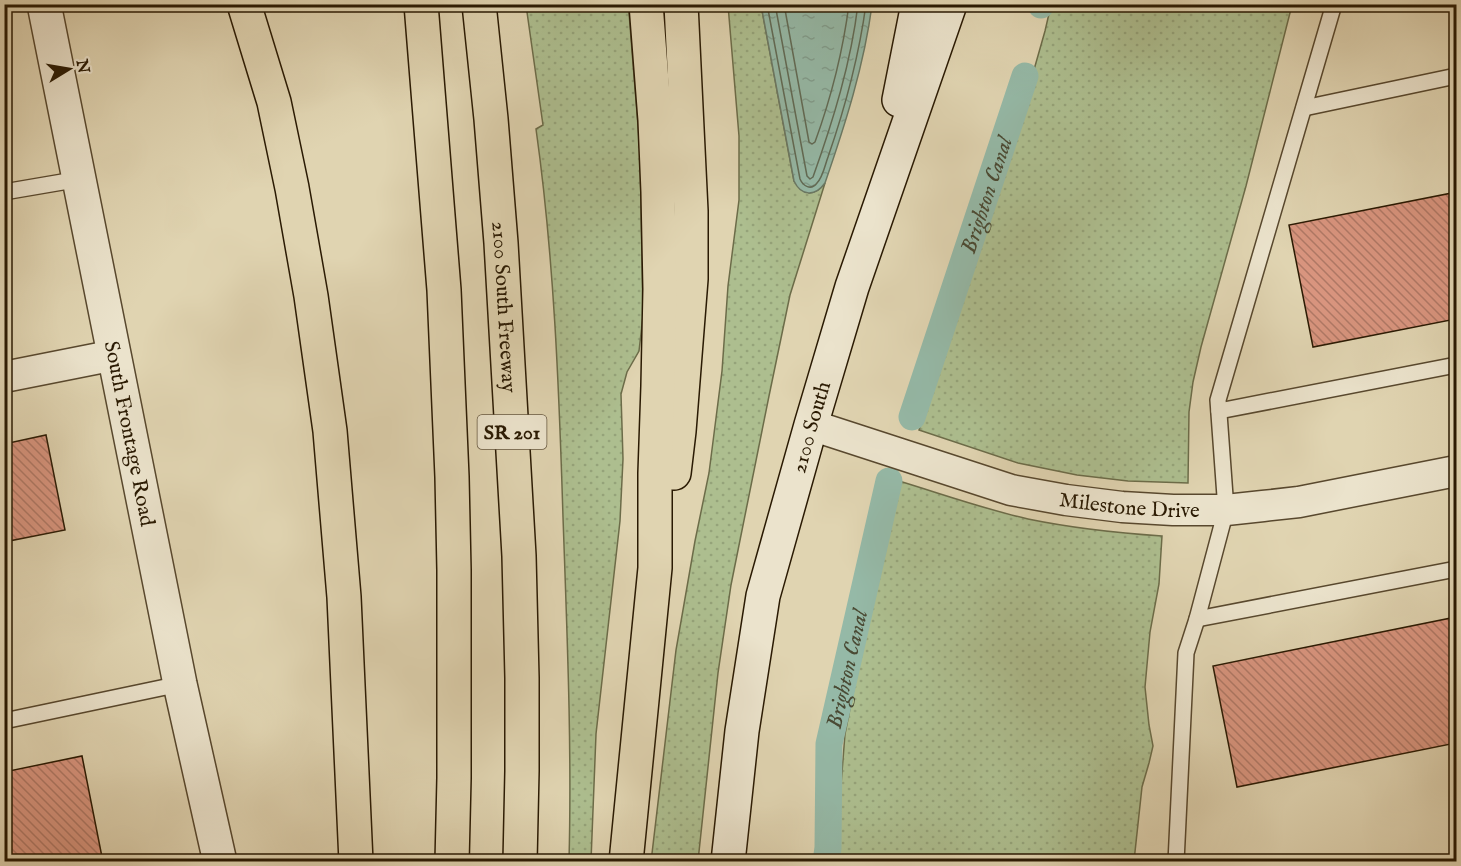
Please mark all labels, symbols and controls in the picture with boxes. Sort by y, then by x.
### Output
north arrow [39,39,99,99]
text: N [70,57,93,75]
water label: Brighton Canal [955,132,1020,257]
street label: 2100 South Freeway [484,220,522,394]
street label: South Frontage Road [97,339,160,530]
street label: 2100 South [786,378,838,476]
road number: SR 201 [478,415,546,449]
street label: Milestone Drive [1058,487,1200,525]
water label: Brighton Canal [821,606,876,732]

